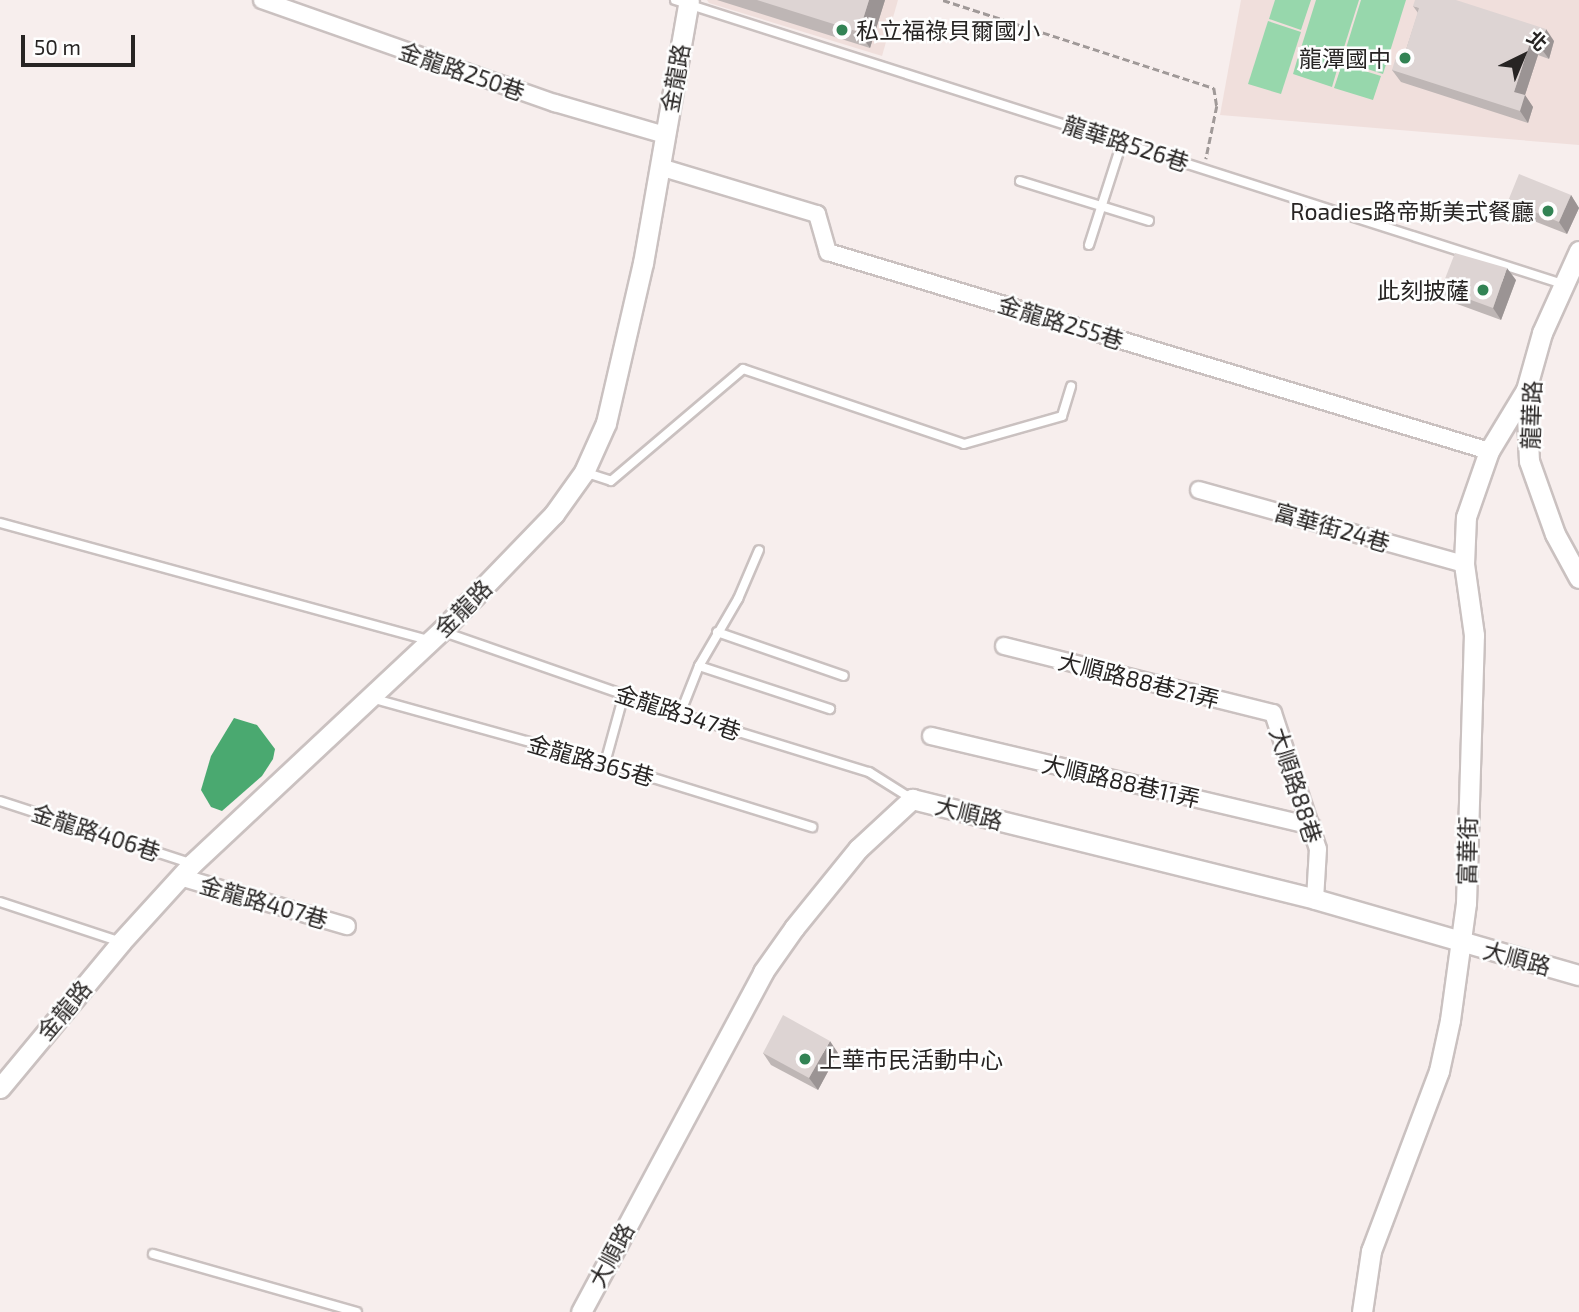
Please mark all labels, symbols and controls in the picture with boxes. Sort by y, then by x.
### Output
place label: 私立福祿貝爾國小 [856,16,1040,44]
scale bar [24,21,138,65]
north arrow [1488,21,1558,91]
marker: 私立福祿貝爾國小 [834,22,850,38]
text: 北 [1523,25,1552,55]
text: 50 m [34,34,81,59]
street label: 金龍路250巷 [396,37,528,105]
street label: 金龍路 [655,42,695,114]
place label: 龍潭國中 [1299,44,1391,72]
marker: 龍潭國中 [1397,50,1413,66]
street label: 龍華路526巷 [1060,110,1192,176]
place label: Roadies路帝斯美式餐廳 [1290,197,1534,225]
marker: Roadies路帝斯美式餐廳 [1540,203,1556,219]
place label: 此刻披薩 [1377,276,1469,304]
marker: 此刻披薩 [1475,282,1491,298]
street label: 金龍路255巷 [995,290,1127,354]
street label: 龍華路 [1516,380,1546,450]
street label: 富華街24巷 [1271,497,1393,557]
street label: 金龍路 [429,574,497,642]
street label: 大順路88巷21弄 [1056,647,1222,713]
street label: 金龍路347巷 [612,679,744,745]
street label: 大順路88巷 [1264,724,1328,846]
street label: 金龍路365巷 [525,729,657,791]
street label: 大順路88巷11弄 [1039,749,1203,813]
street label: 大順路 [932,791,1006,835]
street label: 金龍路406巷 [28,798,164,866]
street label: 富華街 [1453,816,1481,886]
street label: 金龍路407巷 [197,871,331,933]
street label: 大順路 [1480,936,1554,980]
street label: 金龍路 [31,975,97,1045]
place label: 上華市民活動中心 [819,1045,1003,1073]
marker: 上華市民活動中心 [797,1051,813,1067]
street label: 大順路 [583,1218,639,1292]

